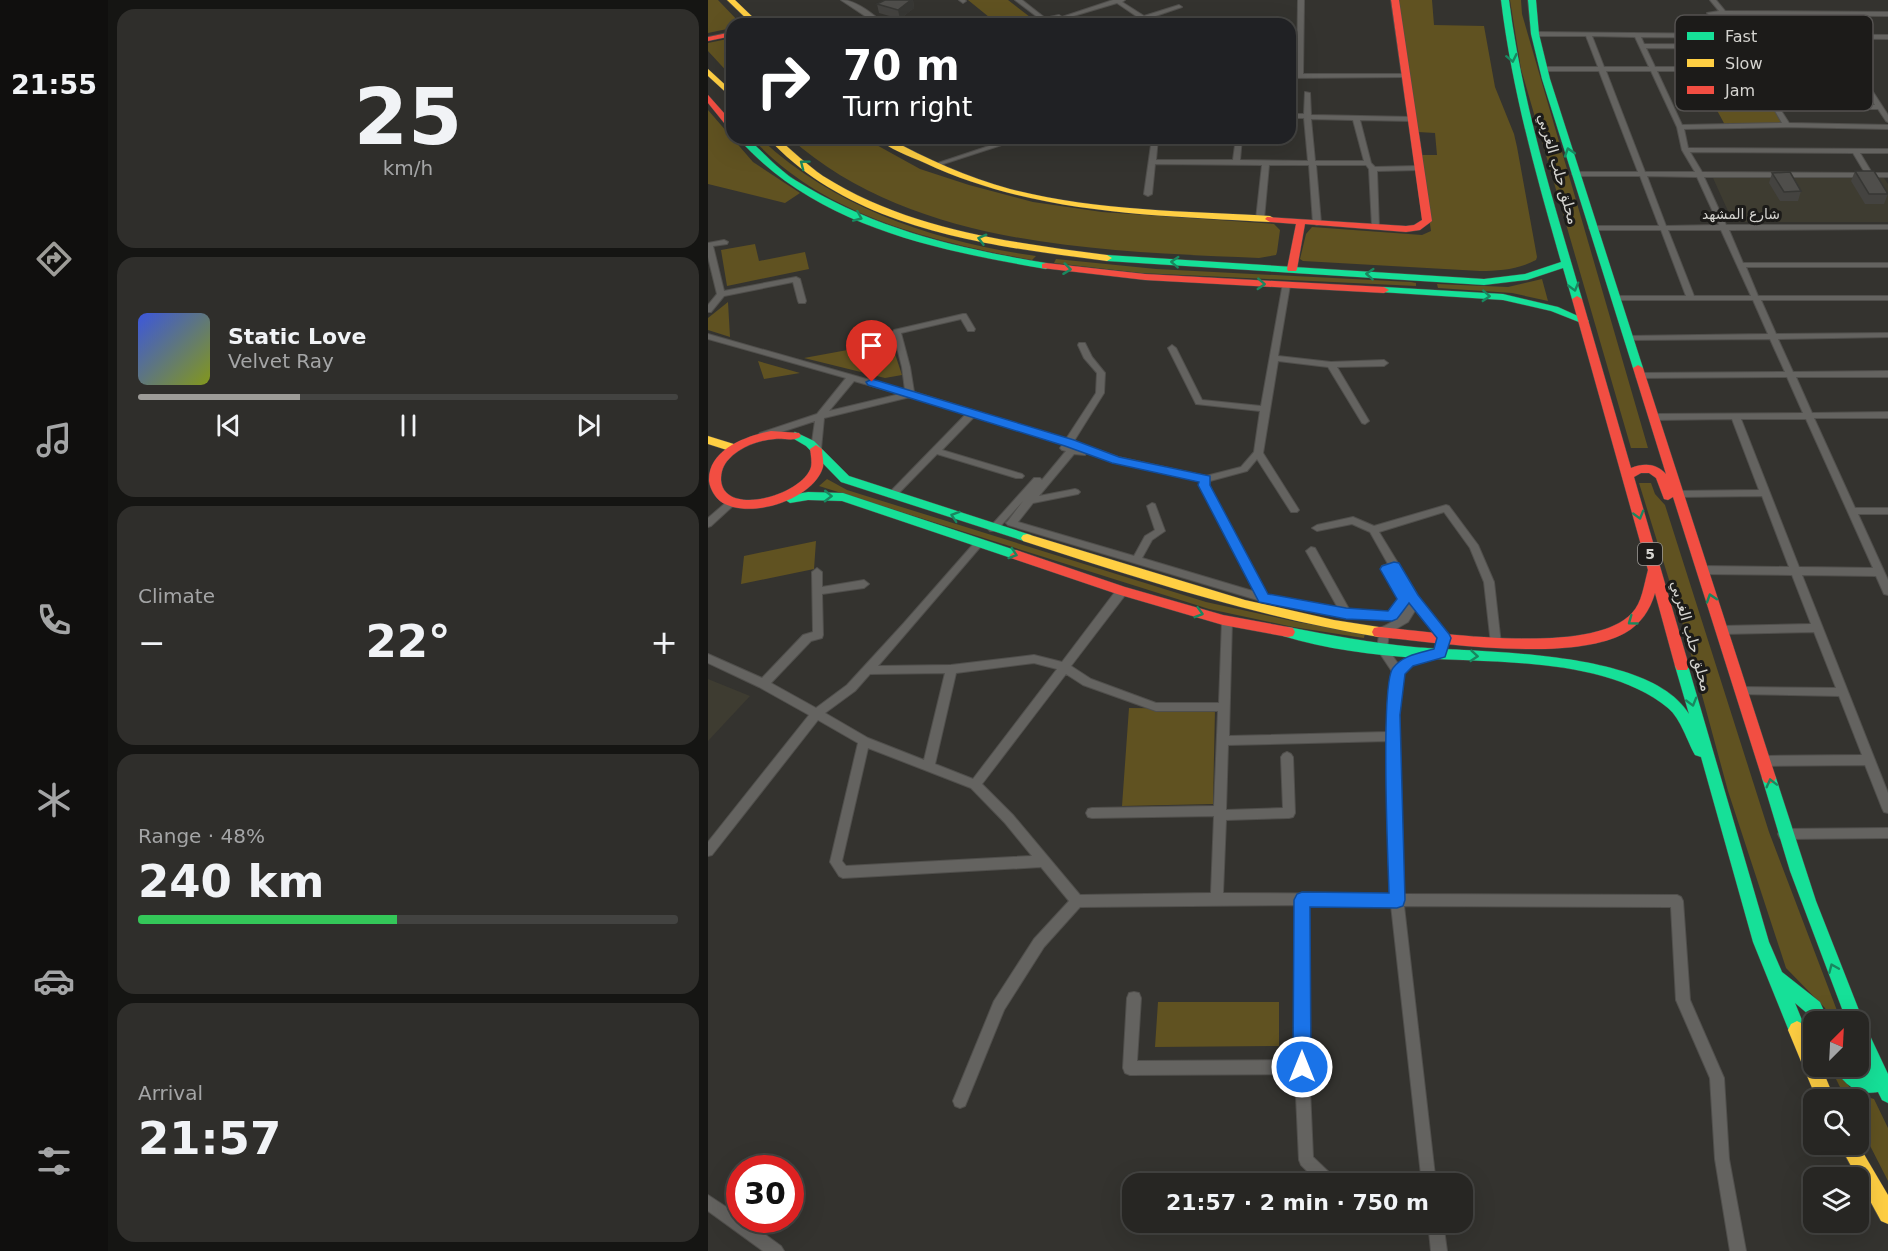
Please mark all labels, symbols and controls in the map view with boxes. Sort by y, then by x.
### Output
legend [1675,15,1873,111]
text: Fast [1725,27,1757,46]
text: 70 m [843,41,960,90]
icon: right [744,42,822,120]
one-way arrow [1505,53,1518,63]
text: Slow [1725,54,1762,73]
text: 21:55 [11,69,97,100]
text: 25 [354,72,462,162]
text: Jam [1724,81,1755,100]
text: Turn right [843,91,972,122]
street label: محلق حلب الغربي [1533,111,1582,227]
one-way arrow [1564,147,1576,158]
text: km/h [383,156,433,180]
one-way arrow [799,161,810,172]
street label: شارع المشهد [1702,206,1780,223]
one-way arrow [852,209,863,221]
one-way arrow [977,234,987,247]
icon: directions [33,238,75,280]
one-way arrow [1171,256,1180,269]
one-way arrow [1063,262,1072,275]
one-way arrow [1365,268,1374,281]
one-way arrow [1257,277,1266,290]
one-way arrow [1567,281,1579,292]
one-way arrow [1481,290,1490,303]
pin [846,320,897,382]
text: Static Love [228,324,366,349]
icon: arrive [855,329,888,362]
text: Velvet Ray [228,349,334,373]
icon: previous [212,409,245,442]
icon: pause [392,409,425,442]
icon: next [572,409,605,442]
icon: music [33,419,75,461]
one-way arrow [823,490,832,503]
one-way arrow [1632,509,1644,519]
one-way arrow [950,511,961,523]
road number: 5 [1638,543,1662,565]
one-way arrow [1007,547,1018,560]
street label: محلق حلب الغربي [1666,578,1715,694]
text: Climate [138,584,215,608]
one-way arrow [1706,593,1718,604]
icon: phone [33,599,75,641]
one-way arrow [1193,606,1204,618]
one-way arrow [1628,614,1639,625]
text: 22° [365,615,451,668]
text: − [138,623,166,662]
text: + [650,623,678,662]
one-way arrow [1470,649,1479,662]
one-way arrow [1685,696,1697,707]
one-way arrow [1766,778,1778,789]
icon: climate [33,779,75,821]
text: Range · 48% [138,824,265,848]
text: 240 km [138,855,324,908]
icon: car [33,960,75,1002]
one-way arrow [1829,963,1841,974]
north arrow [1803,1011,1869,1077]
map controls [1803,1011,1869,1233]
position arrow [1270,1035,1334,1099]
text: Arrival [138,1081,203,1105]
button: search [1803,1089,1869,1155]
text: 21:57 [138,1112,281,1165]
icon: filters [33,1140,75,1182]
speed limit sign: 30 [726,1155,804,1233]
button: layers [1803,1167,1869,1233]
text: 21:57 · 2 min · 750 m [1166,1190,1429,1215]

